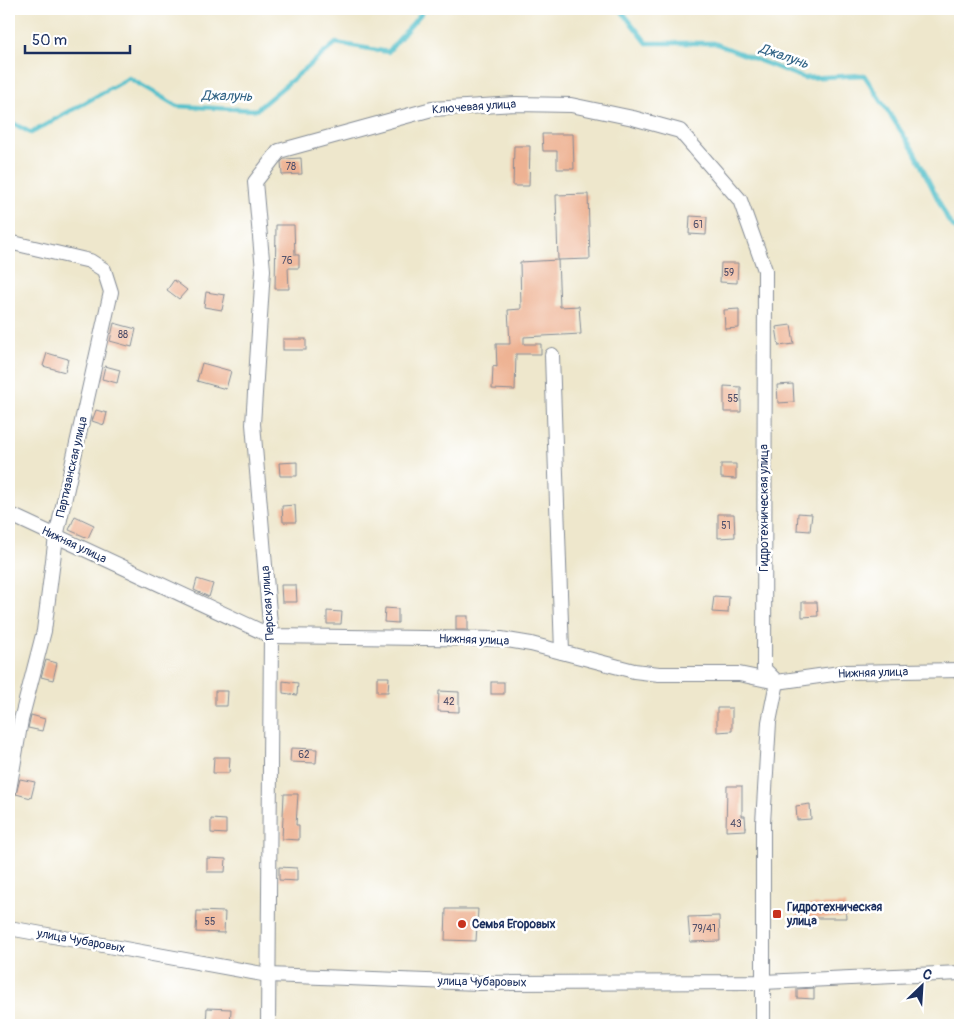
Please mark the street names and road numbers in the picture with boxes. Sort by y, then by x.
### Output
street label: Ключевая улица [432,97,517,117]
street label: Партизанская улица [53,415,91,519]
street label: Гидротехническая улица [757,444,772,572]
street label: Нижняя улица [39,523,109,567]
street label: Перская улица [258,565,278,641]
street label: Нижняя улица [439,631,510,649]
street label: Нижняя улица [838,664,909,682]
street label: улица Чубаровых [35,926,126,956]
street label: улица Чубаровых [436,974,527,990]

